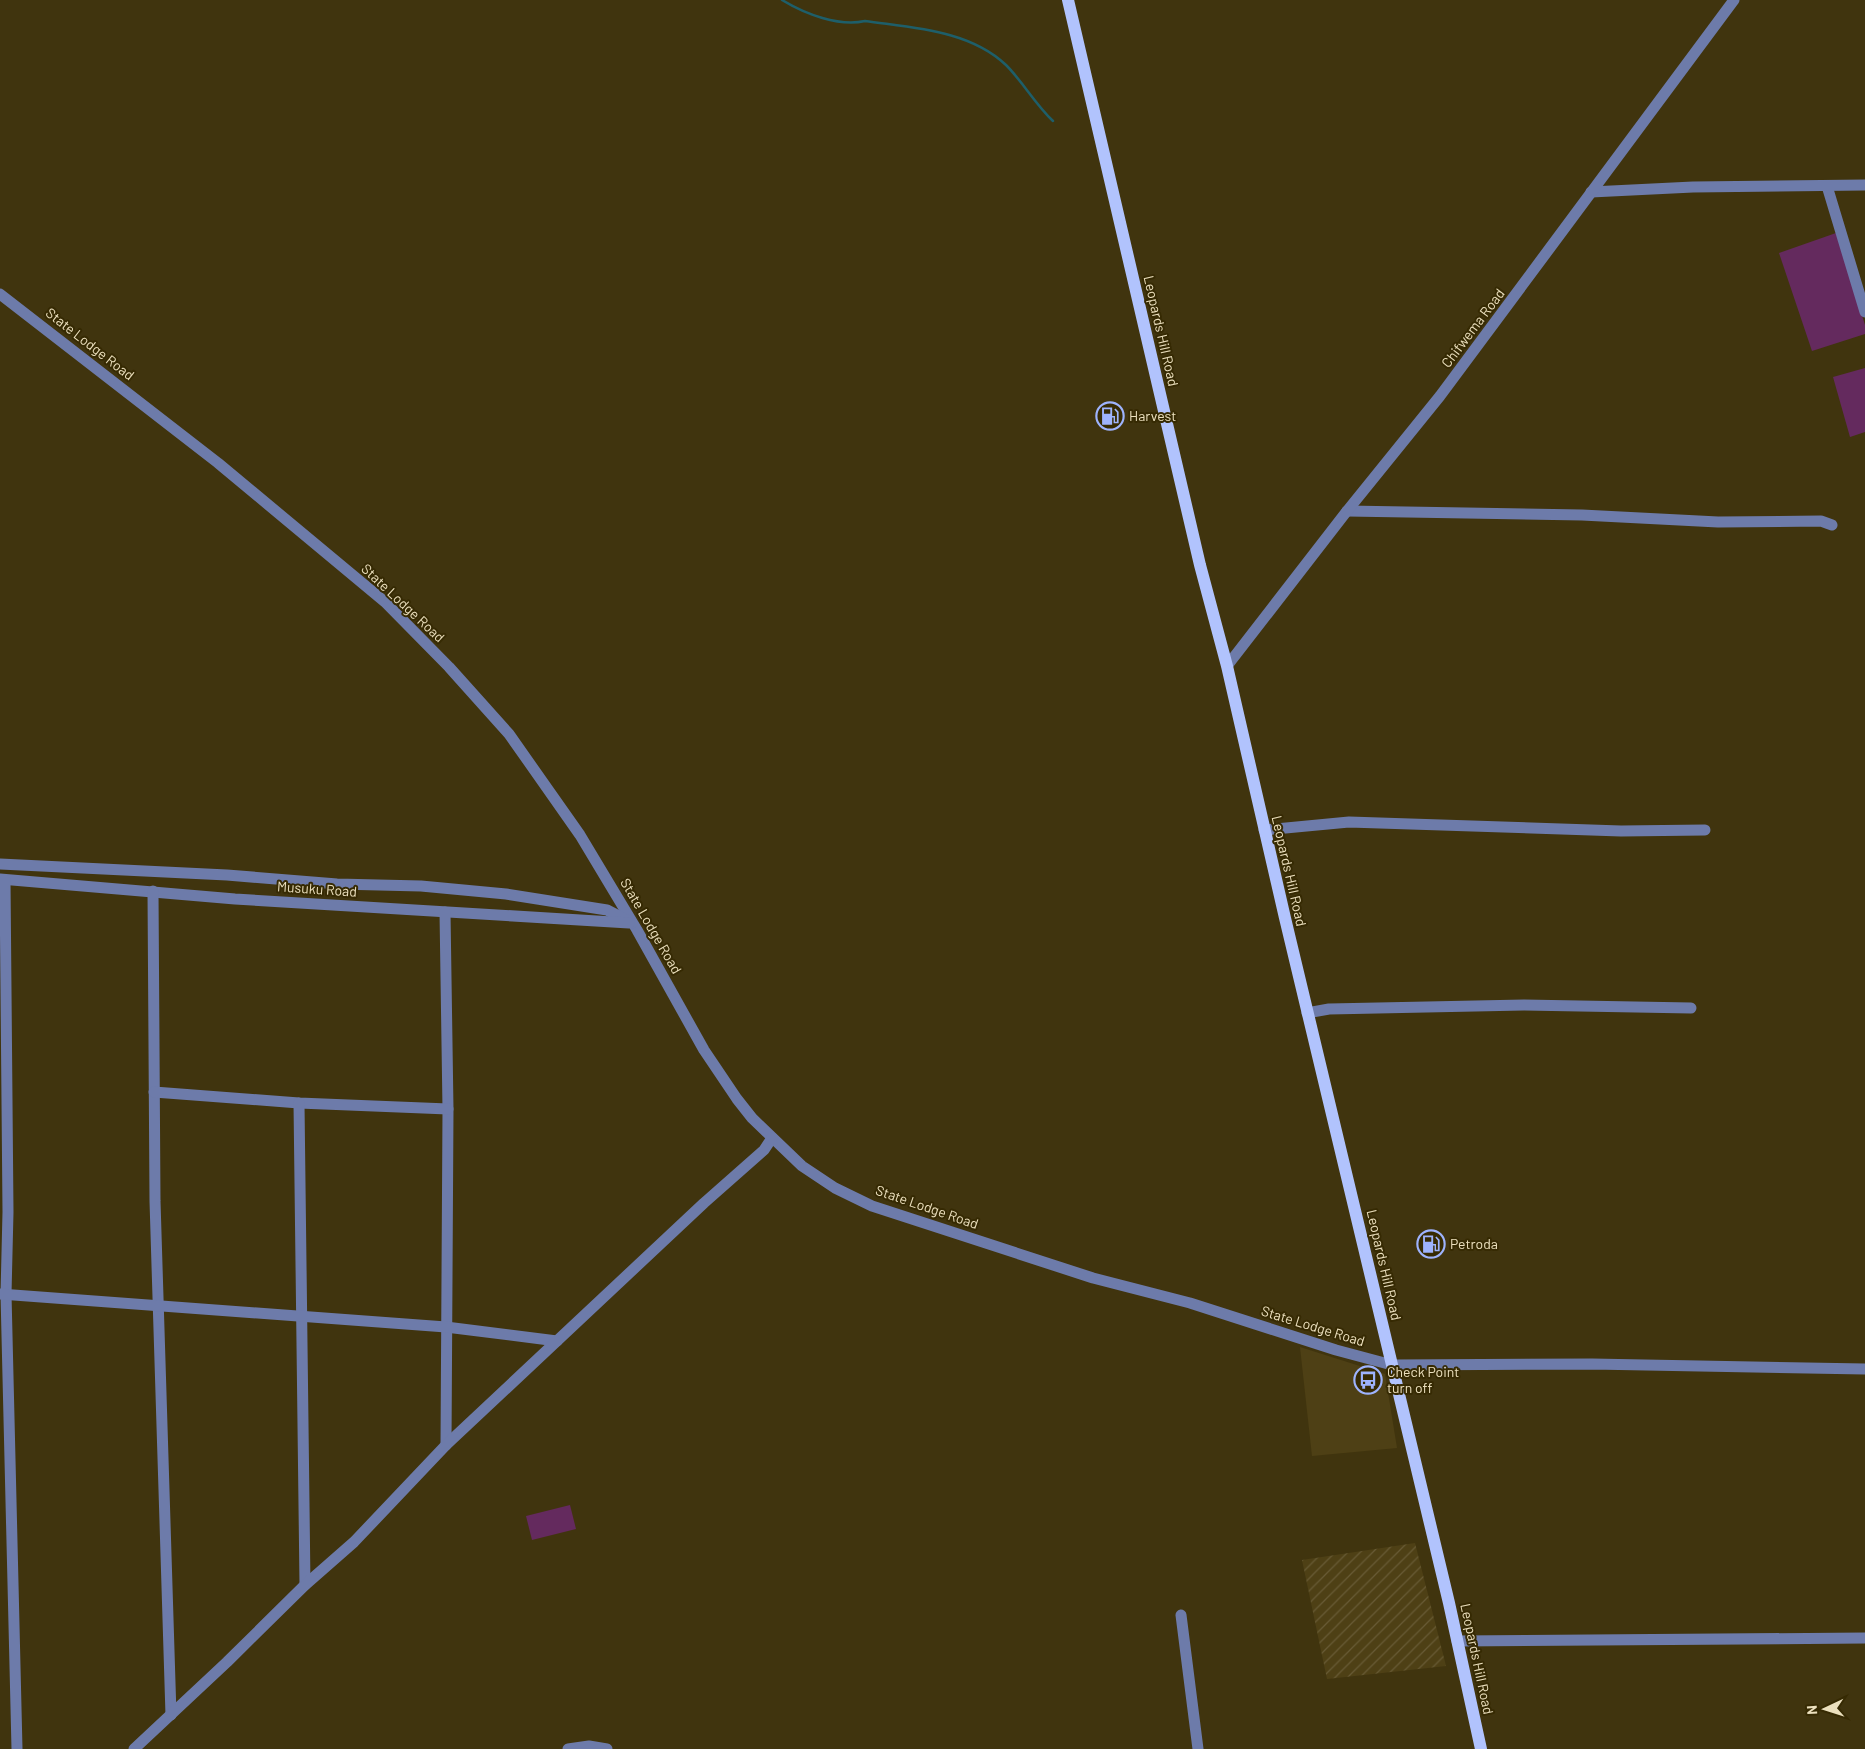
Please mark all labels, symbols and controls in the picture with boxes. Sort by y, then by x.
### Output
street label: Leopards Hill Road [1140,274,1182,388]
street label: Chifwema Road [1437,285,1508,371]
street label: State Lodge Road [43,304,138,383]
fuel station icon: Harvest [1095,401,1125,431]
place label: Harvest [1129,407,1176,424]
street label: State Lodge Road [358,560,448,645]
street label: Leopards Hill Road [1268,814,1310,928]
street label: State Lodge Road [617,875,686,977]
street label: Musuku Road [277,877,358,900]
street label: State Lodge Road [874,1181,981,1232]
street label: Leopards Hill Road [1363,1208,1405,1322]
fuel station icon: Petroda [1416,1229,1446,1259]
place label: Petroda [1450,1235,1498,1252]
street label: State Lodge Road [1259,1302,1367,1349]
place label: Check Point turn off [1387,1363,1459,1396]
bus stop icon: Check Point turn off [1353,1365,1383,1395]
street label: Leopards Hill Road [1457,1602,1498,1716]
north arrow [1800,1684,1850,1734]
text: N [1803,1705,1820,1715]

